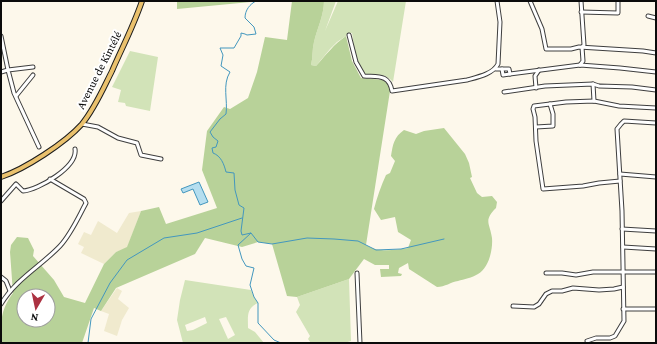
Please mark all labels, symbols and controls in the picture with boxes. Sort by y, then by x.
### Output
street label: Avenue de Kintélé [73,29,125,111]
north arrow [16,288,56,328]
text: N [29,311,39,324]

